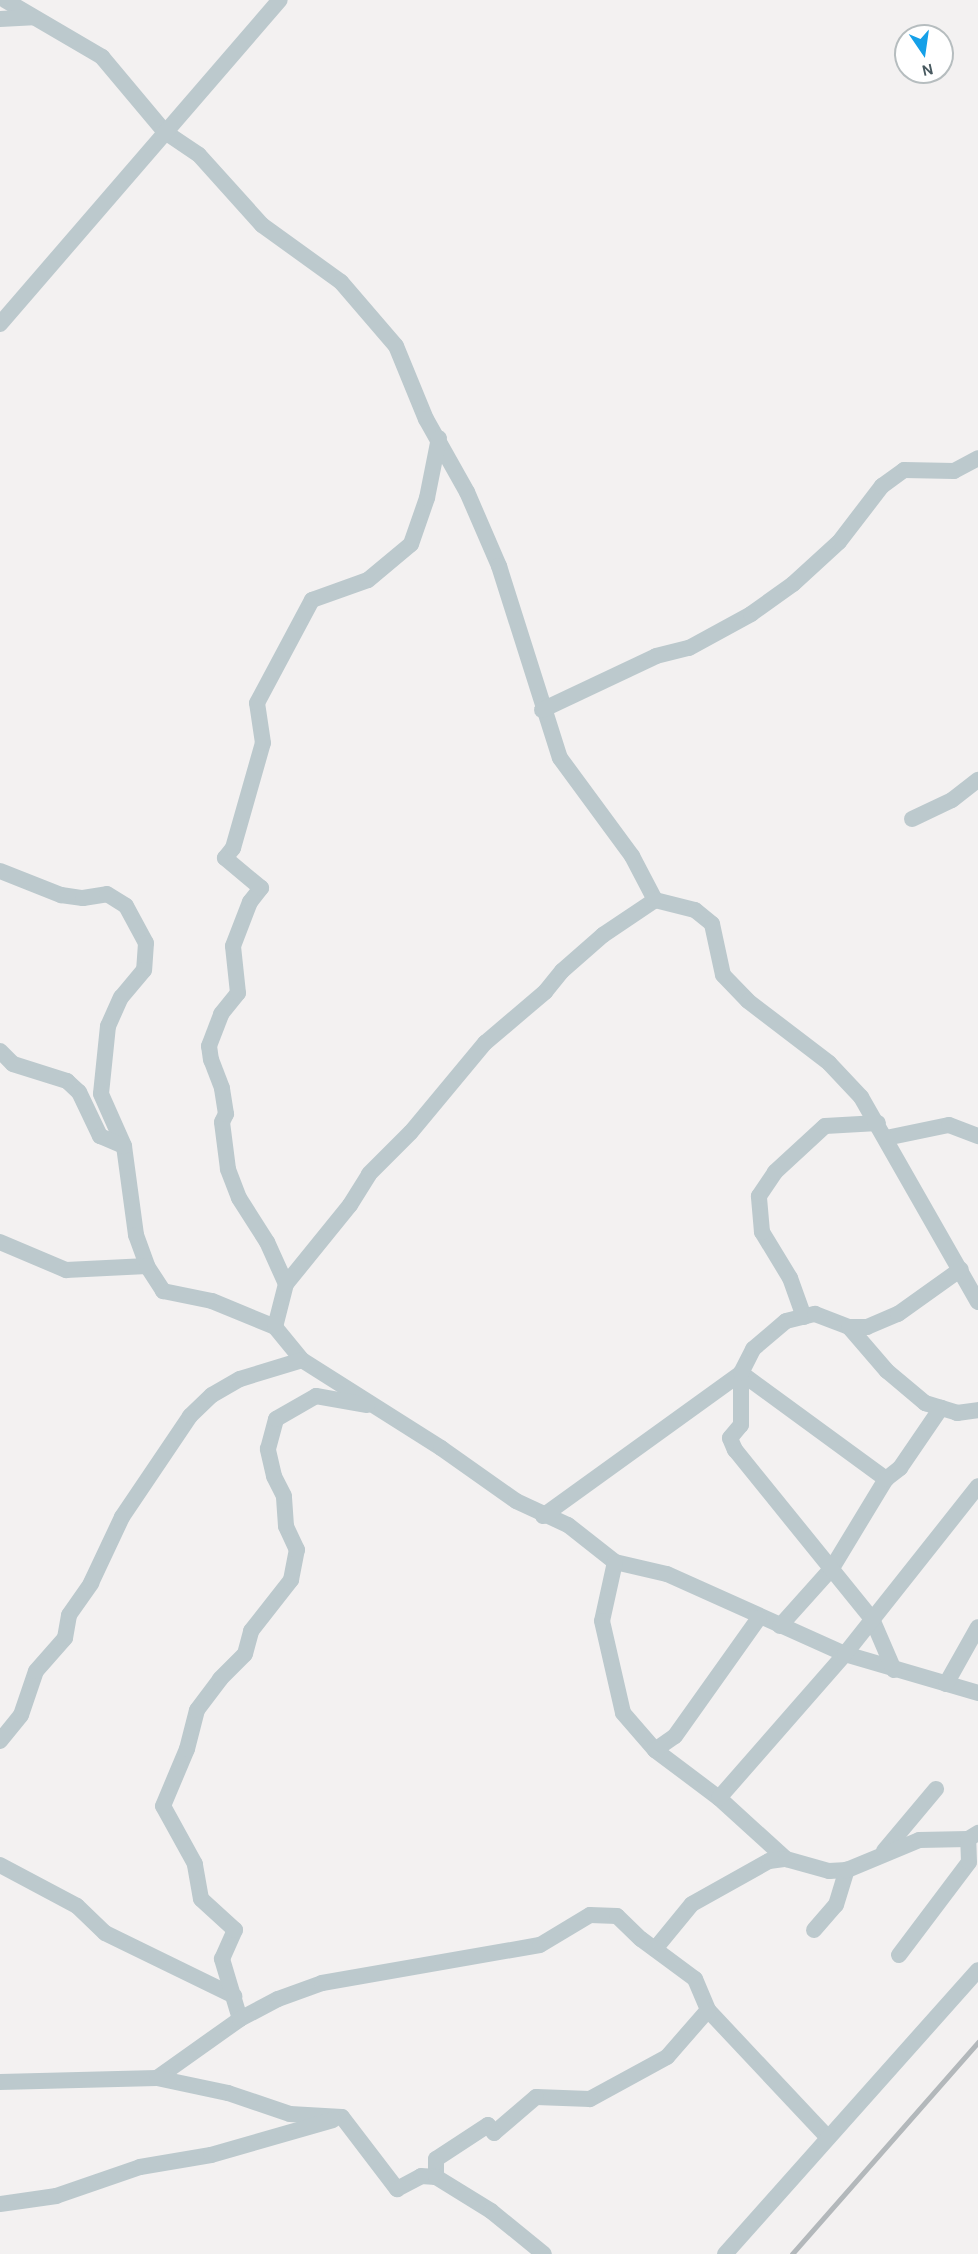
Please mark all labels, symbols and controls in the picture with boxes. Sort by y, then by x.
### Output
north arrow [894,24,954,84]
text: N [920,60,935,81]

